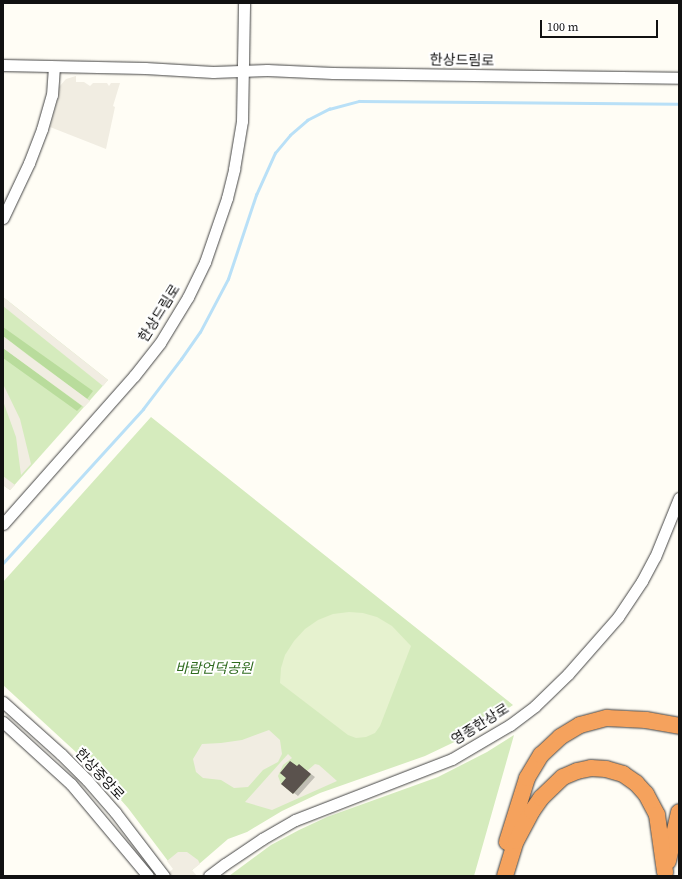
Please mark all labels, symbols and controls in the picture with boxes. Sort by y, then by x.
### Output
scale bar [542,12,660,38]
text: 100 m [547,19,579,35]
street label: 한상드림로 [430,51,494,69]
street label: 한상드림로 [135,281,183,345]
park label: 바람언덕공원 [175,660,253,676]
street label: 영종한상로 [448,700,512,748]
street label: 한상중앙로 [72,745,128,803]

